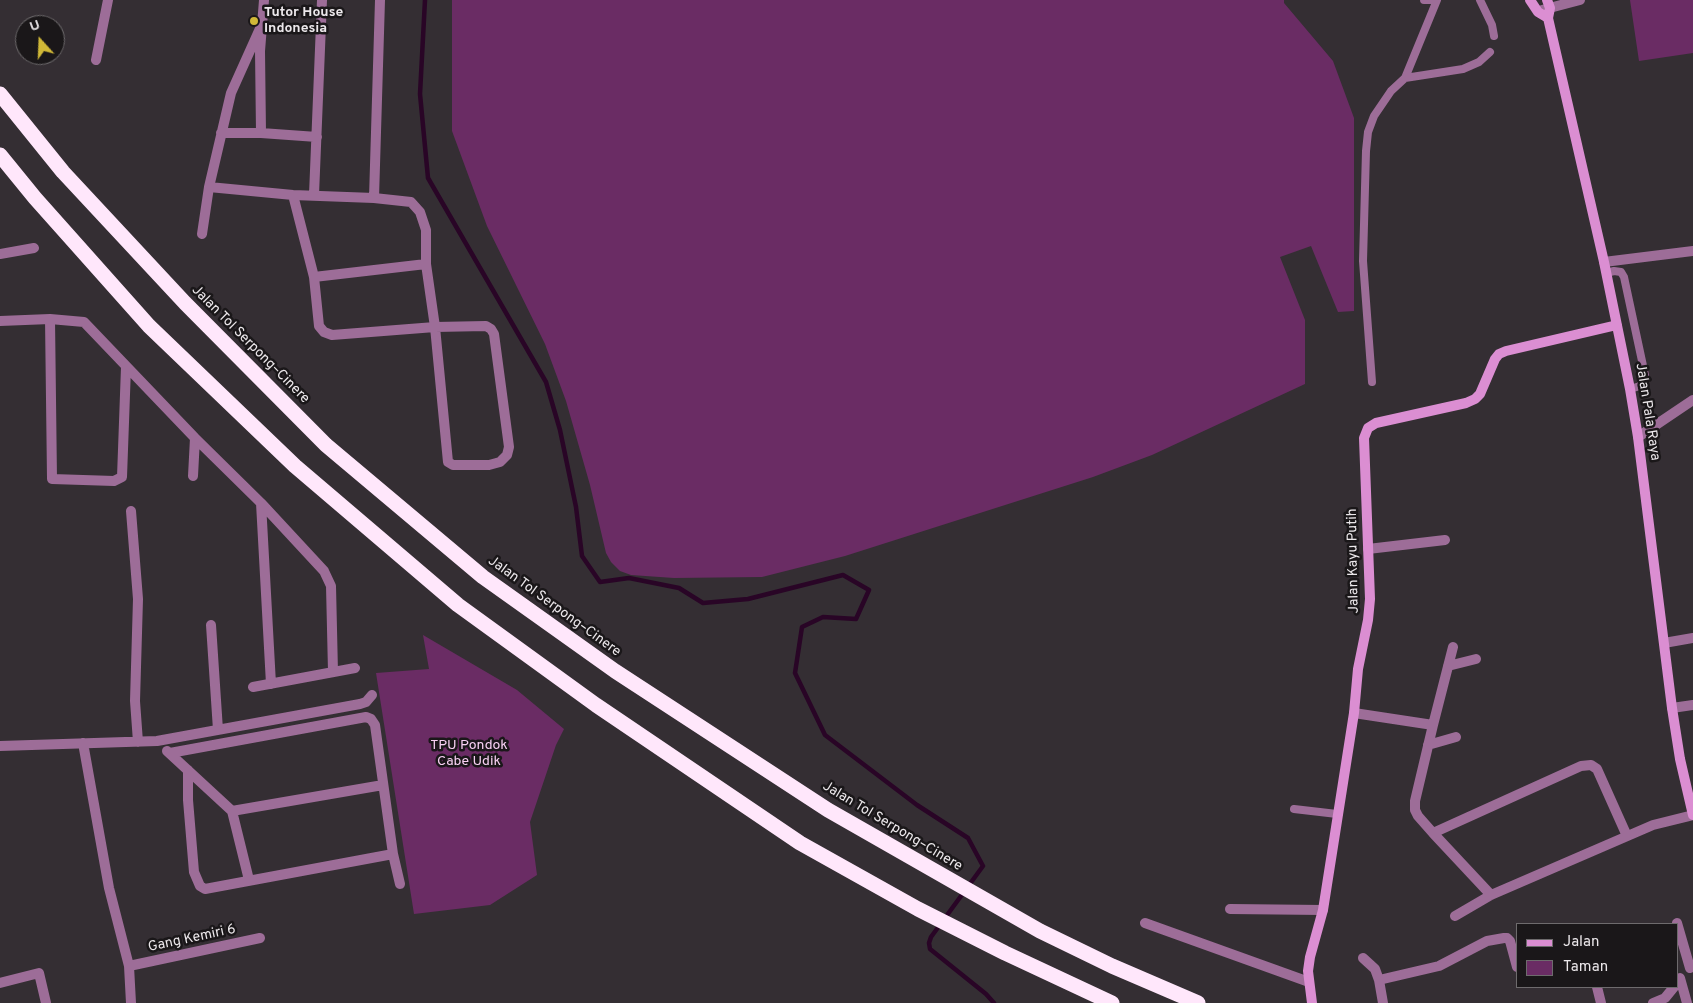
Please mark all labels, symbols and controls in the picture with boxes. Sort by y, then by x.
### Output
place label: Tutor House Indonesia [264,5,343,38]
north arrow [15,15,65,65]
marker: Tutor House Indonesia [248,15,260,27]
text: U [27,17,43,36]
street label: Jalan Tol Serpong–Cinere [187,282,313,408]
street label: Jalan Pala Raya [1631,362,1663,462]
street label: Jalan Kayu Putih [1345,508,1363,614]
street label: Jalan Tol Serpong–Cinere [484,553,624,661]
park label: TPU Pondok Cabe Udik [430,738,508,770]
street label: Jalan Tol Serpong–Cinere [819,779,965,875]
street label: Gang Kemiri 6 [147,922,237,956]
legend [1516,923,1678,988]
text: Jalan [1563,933,1600,952]
text: Taman [1563,958,1608,977]

